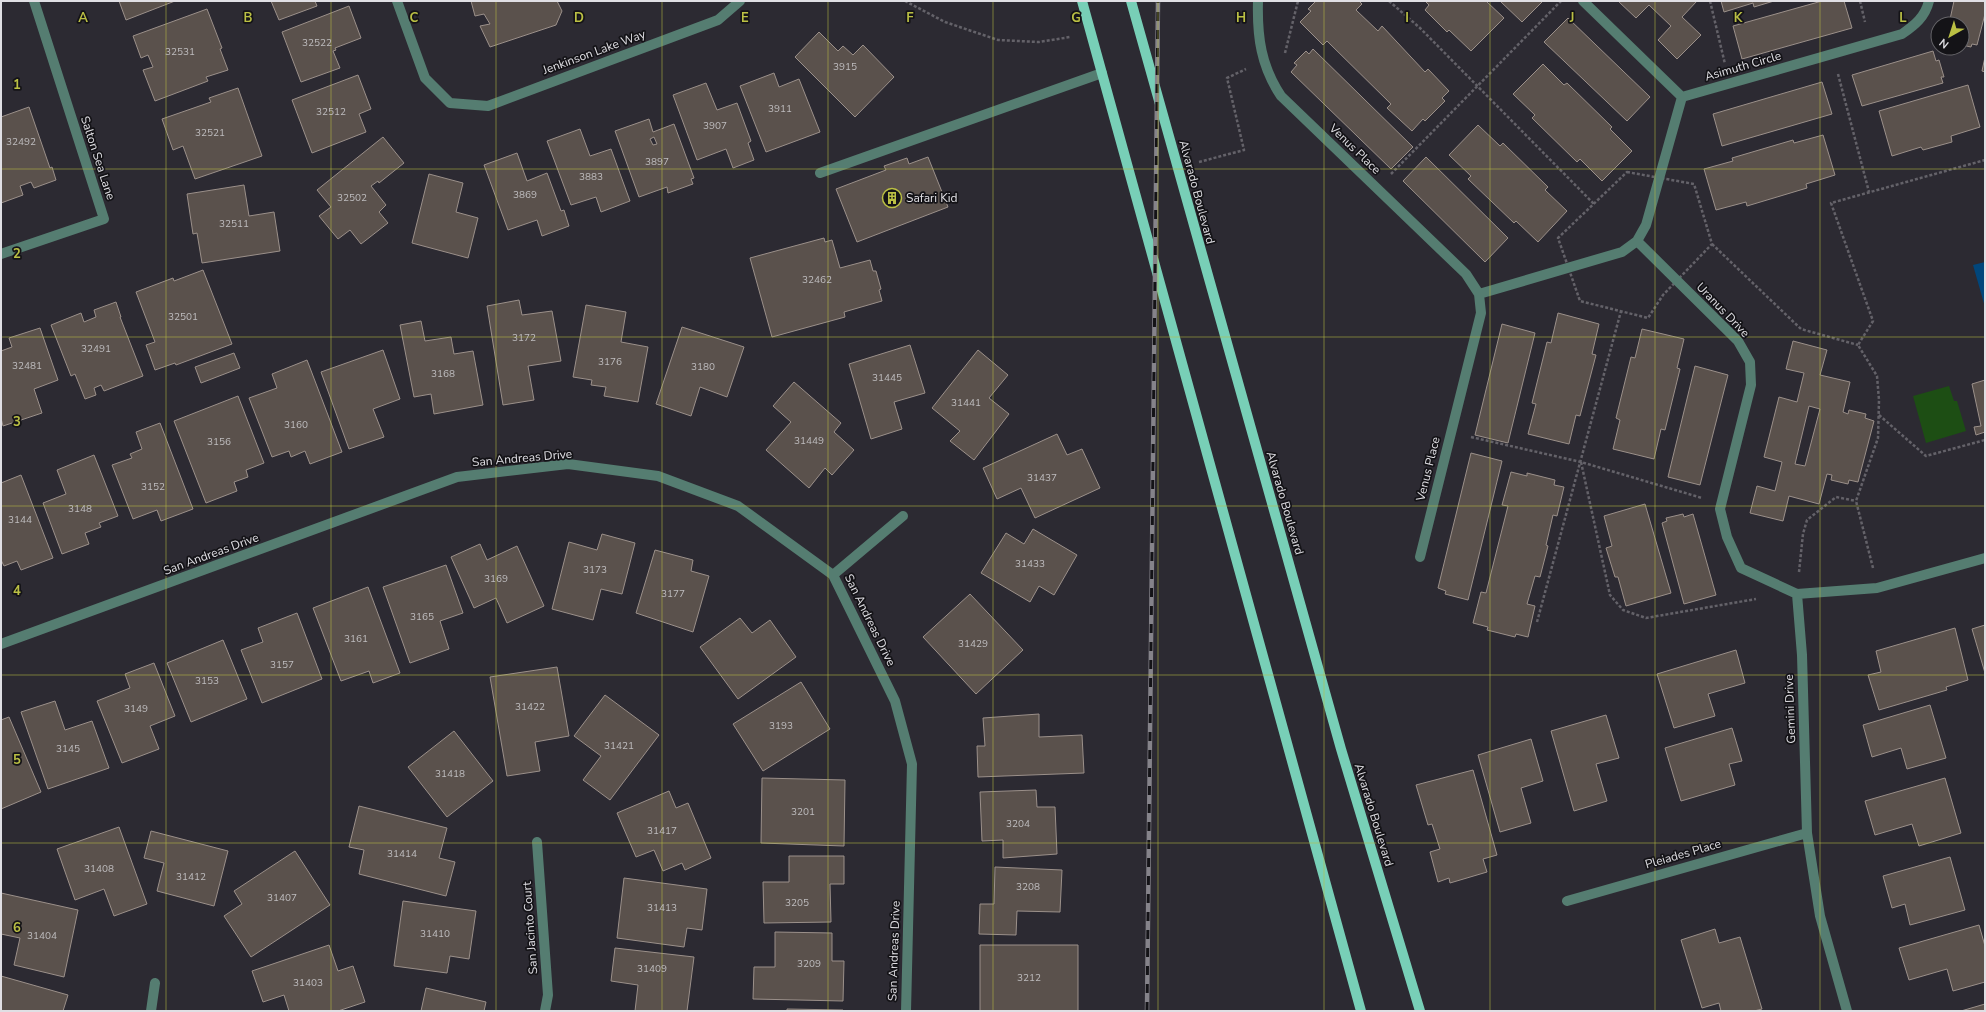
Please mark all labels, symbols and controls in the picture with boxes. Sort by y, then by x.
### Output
text: A [78,9,88,27]
text: B [244,9,253,27]
text: C [410,9,419,27]
text: D [574,9,584,27]
text: E [741,9,749,27]
text: F [906,9,914,27]
text: G [1071,9,1081,27]
text: H [1236,9,1246,27]
text: I [1405,9,1409,27]
text: J [1569,9,1574,27]
text: K [1734,9,1743,27]
text: L [1899,9,1907,27]
north arrow [1930,16,1970,56]
street label: Jenkinson Lake Way [539,26,648,78]
text: N [1936,35,1952,52]
house number: 32522 [302,36,332,50]
house number: 32531 [165,45,195,59]
street label: Asimuth Circle [1703,47,1783,85]
house number: 3915 [833,60,857,74]
text: 1 [13,76,21,94]
house number: 3911 [768,102,792,116]
house number: 32512 [316,105,346,119]
street label: Salton Sea Lane [77,114,119,202]
house number: 3907 [703,119,727,133]
street label: Venus Place [1325,120,1384,178]
house number: 32521 [195,126,225,140]
house number: 32492 [6,135,36,149]
street label: Alvarado Boulevard [1175,138,1219,246]
house number: 3897 [645,155,669,169]
house number: 3883 [579,170,603,184]
building icon: Safari Kid [881,187,903,209]
house number: 3869 [513,188,537,202]
place label: Safari Kid [906,190,957,206]
house number: 32502 [337,191,367,205]
house number: 32511 [219,217,249,231]
text: 2 [13,245,21,263]
house number: 32462 [802,273,832,287]
street label: Uranus Drive [1693,279,1753,341]
house number: 32501 [168,310,198,324]
house number: 3172 [512,331,536,345]
house number: 32491 [81,342,111,356]
house number: 3176 [598,355,622,369]
house number: 32481 [12,359,42,373]
house number: 3180 [691,360,715,374]
house number: 3168 [431,367,455,381]
house number: 31445 [872,371,902,385]
house number: 31441 [951,396,981,410]
text: 3 [13,413,21,431]
house number: 3160 [284,418,308,432]
house number: 31449 [794,434,824,448]
house number: 3156 [207,435,231,449]
street label: Venus Place [1412,435,1444,504]
street label: San Andreas Drive [471,446,573,470]
street label: Alvarado Boulevard [1263,449,1307,557]
house number: 31437 [1027,471,1057,485]
house number: 3152 [141,480,165,494]
house number: 3148 [68,502,92,516]
house number: 3144 [8,513,32,527]
street label: San Andreas Drive [161,529,261,579]
house number: 31433 [1015,557,1045,571]
house number: 3173 [583,563,607,577]
street label: San Andreas Drive [841,571,899,669]
house number: 3169 [484,572,508,586]
text: 4 [13,582,21,600]
house number: 3177 [661,587,685,601]
house number: 3165 [410,610,434,624]
house number: 3161 [344,632,368,646]
house number: 31429 [958,637,988,651]
house number: 3157 [270,658,294,672]
house number: 3153 [195,674,219,688]
street label: Gemini Drive [1781,674,1799,744]
house number: 31422 [515,700,545,714]
house number: 3149 [124,702,148,716]
house number: 3193 [769,719,793,733]
house number: 31421 [604,739,634,753]
house number: 3145 [56,742,80,756]
text: 5 [13,751,21,769]
street label: Alvarado Boulevard [1351,762,1397,868]
house number: 31418 [435,767,465,781]
house number: 3201 [791,805,815,819]
house number: 3204 [1006,817,1030,831]
house number: 31417 [647,824,677,838]
street label: Pleiades Place [1643,836,1723,872]
house number: 31414 [387,847,417,861]
house number: 31408 [84,862,114,876]
house number: 31412 [176,870,206,884]
street label: San Jacinto Court [519,880,541,975]
house number: 3208 [1016,880,1040,894]
house number: 31407 [267,891,297,905]
house number: 3205 [785,896,809,910]
house number: 31413 [647,901,677,915]
street label: San Andreas Drive [884,901,904,1001]
text: 6 [13,919,21,937]
house number: 31410 [420,927,450,941]
house number: 31404 [27,929,57,943]
house number: 3209 [797,957,821,971]
house number: 31409 [637,962,667,976]
house number: 3212 [1017,971,1041,985]
house number: 31403 [293,976,323,990]

